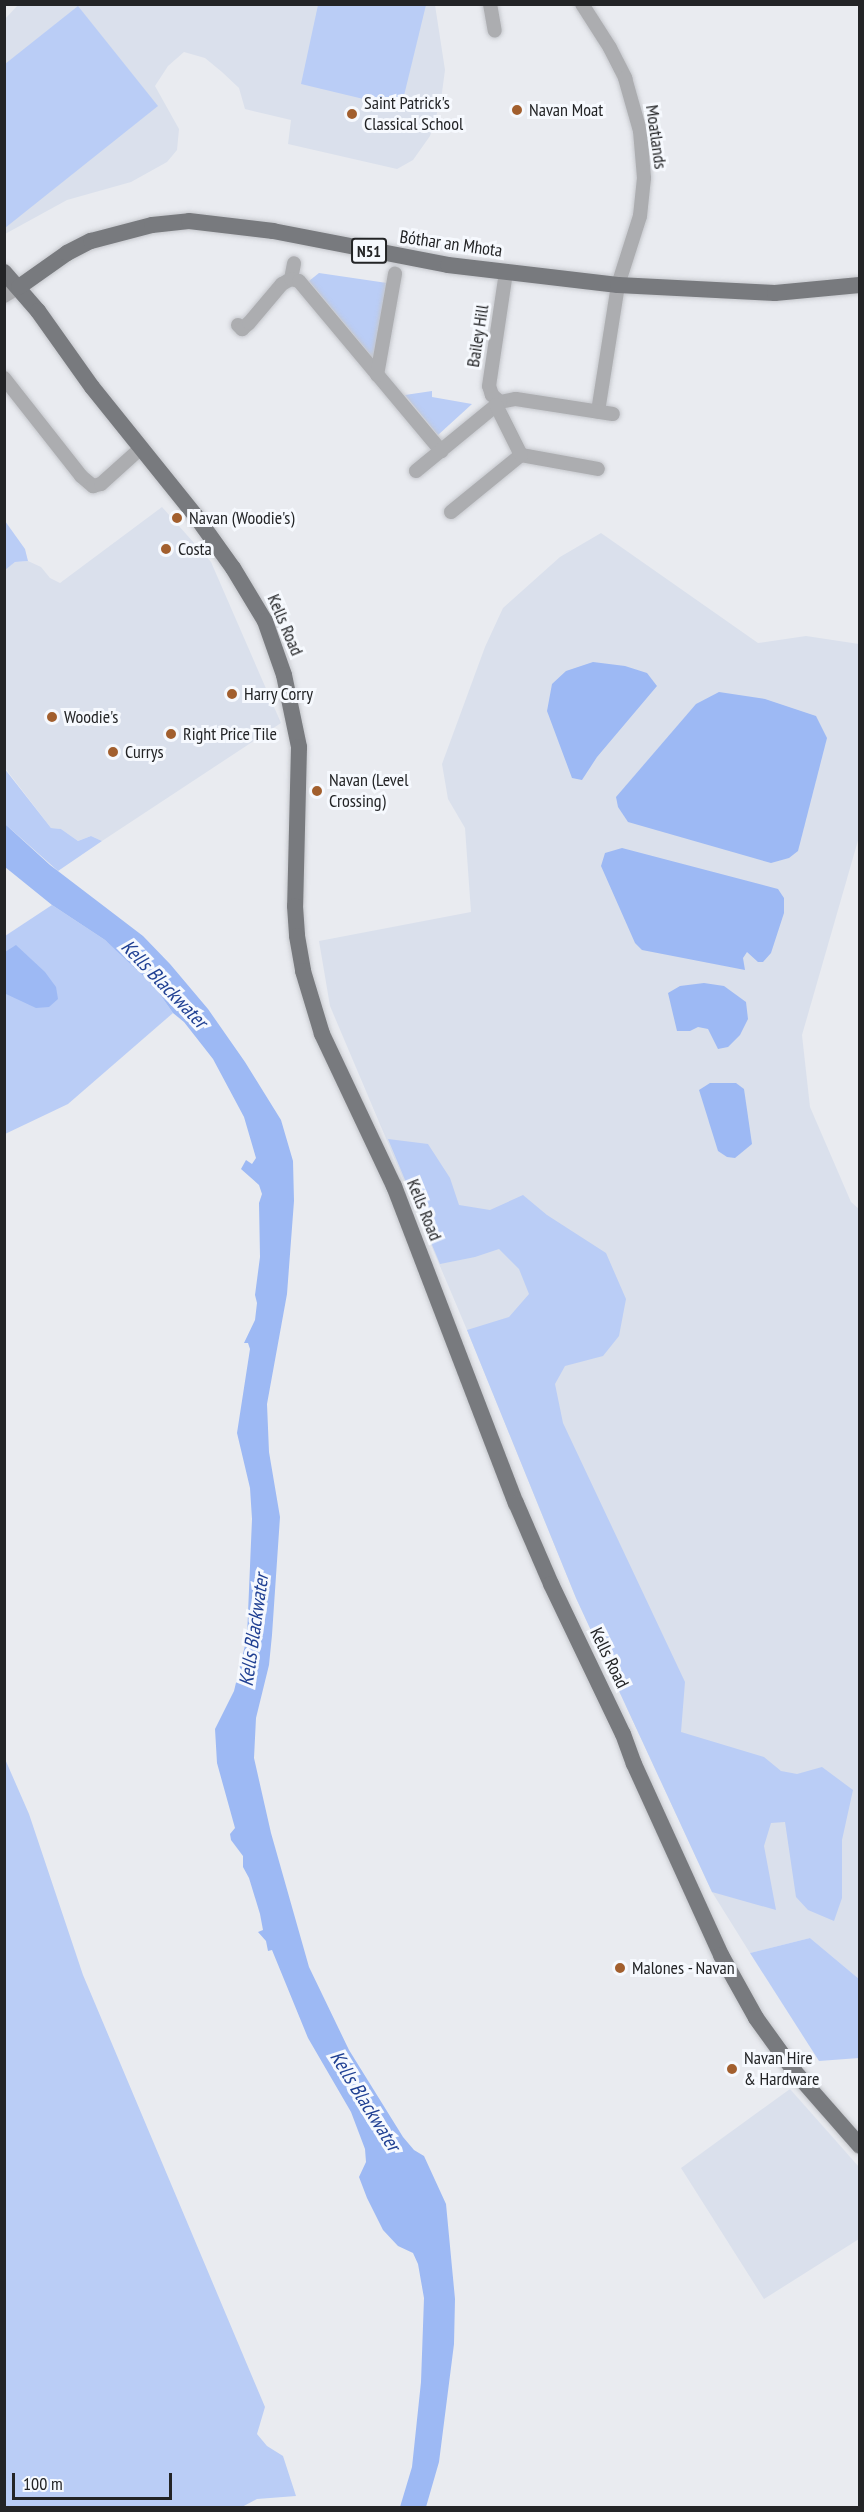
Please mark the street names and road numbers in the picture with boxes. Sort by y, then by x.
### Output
street label: Moatlands [641,104,671,170]
street label: Bóthar an Mhota [398,226,504,262]
road number: N51 [351,238,387,264]
street label: Bailey Hill [462,303,494,369]
street label: Kells Road [262,591,308,659]
street label: Kells Road [402,1176,446,1244]
street label: Kells Road [585,1624,633,1692]

